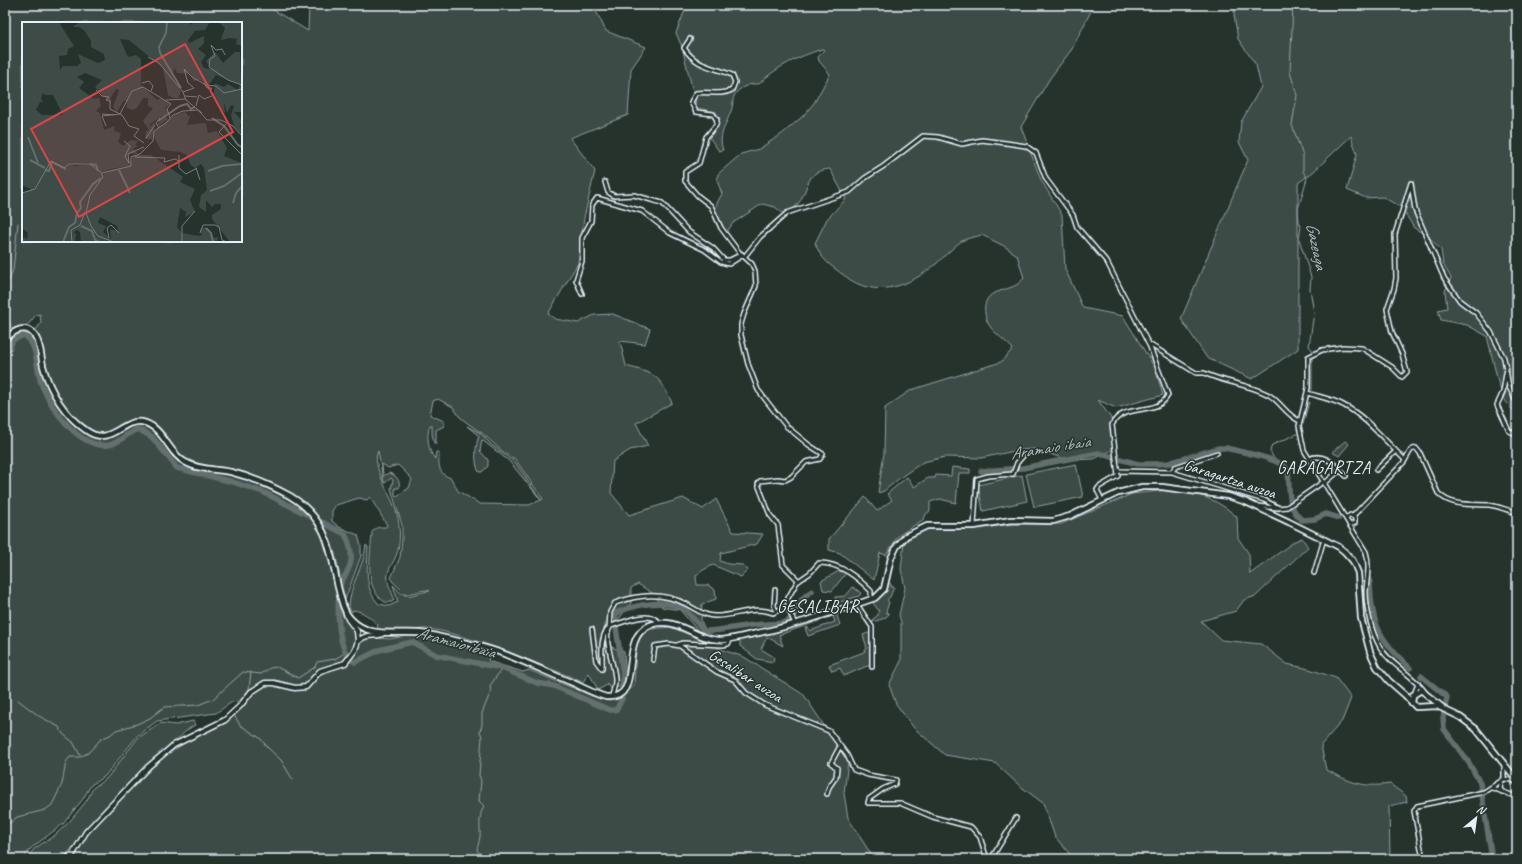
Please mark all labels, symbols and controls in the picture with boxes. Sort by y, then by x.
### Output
inset map [22,22,242,242]
water label: Gazeaga [1301,221,1332,273]
water label: Aramaio ibaia [1009,431,1093,464]
street label: Garagartza auzoa [1181,455,1280,504]
district label: GARAGARTZA [1277,457,1371,478]
district label: GESALIBAR [777,596,860,617]
water label: Aramaio ibaia [415,622,499,664]
street label: Gesalibar auzoa [705,645,787,708]
north arrow [1456,798,1496,838]
text: N [1474,801,1489,818]

